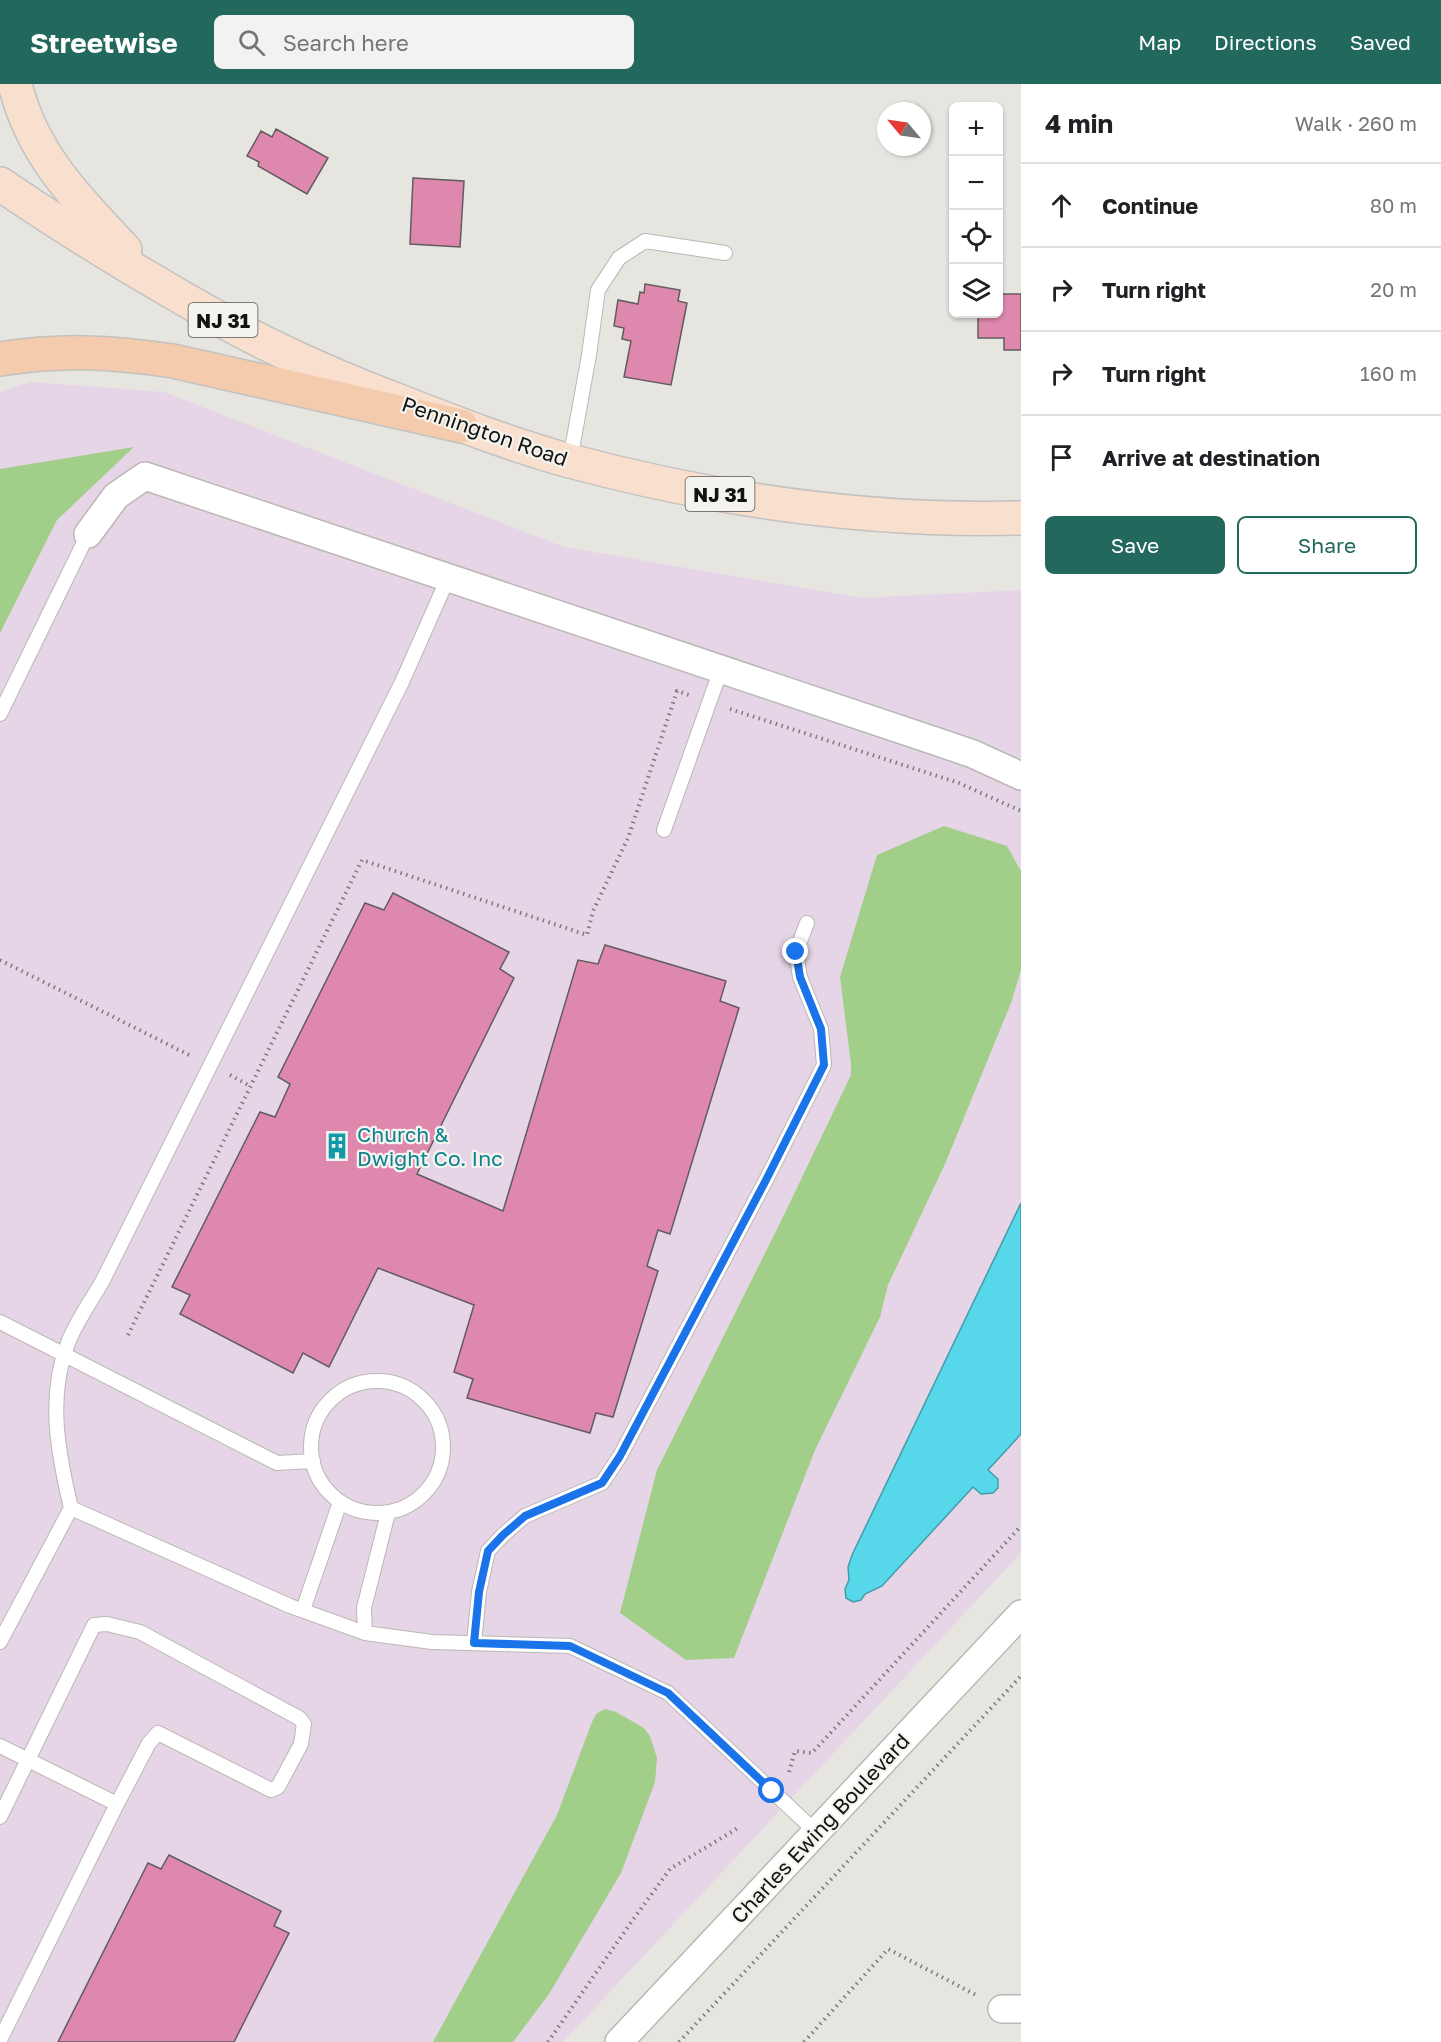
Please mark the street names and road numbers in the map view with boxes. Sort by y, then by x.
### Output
road number: NJ 31 [188,303,258,337]
street label: Pennington Road [399,390,571,472]
road number: NJ 31 [686,477,754,511]
street label: Charles Ewing Boulevard [725,1728,915,1928]

